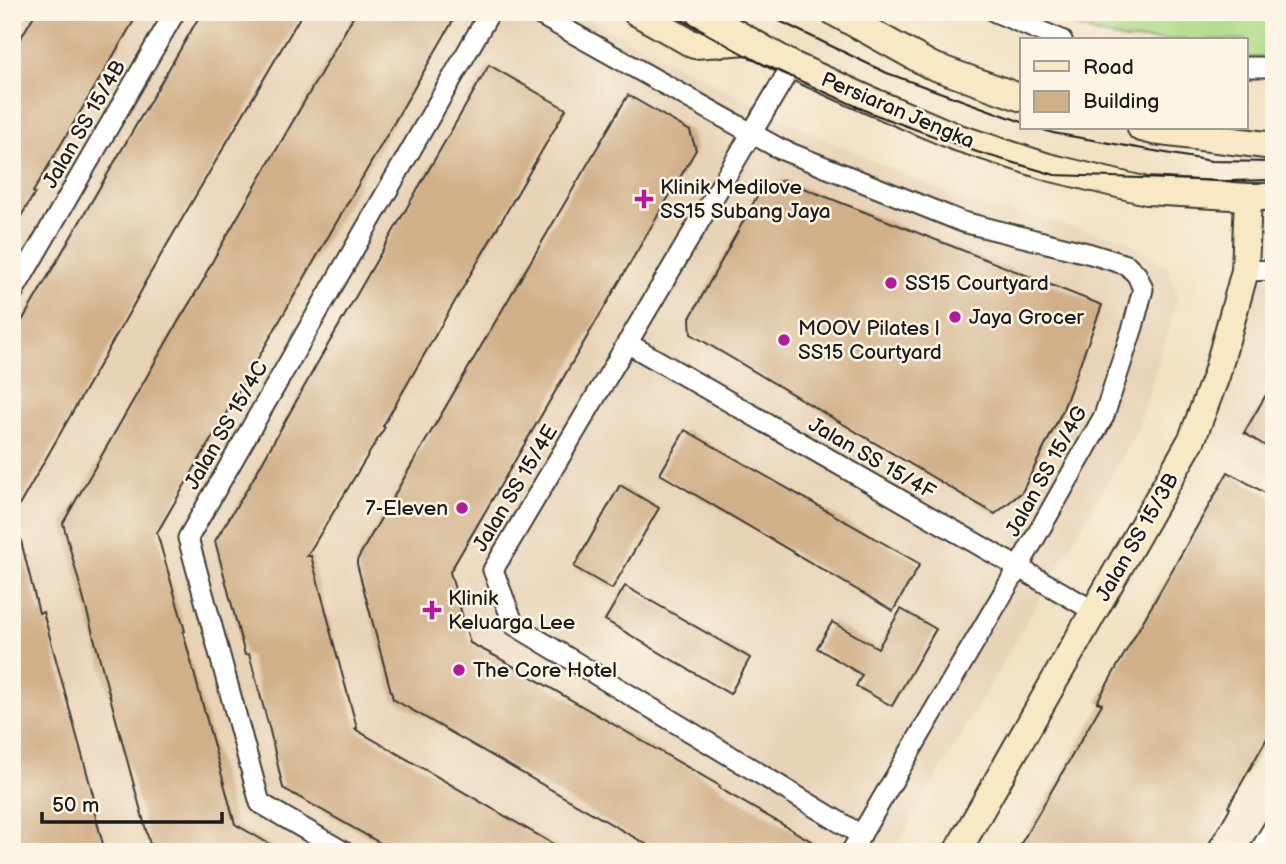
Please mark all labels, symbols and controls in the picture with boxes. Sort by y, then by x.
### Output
legend [1020,38,1248,130]
text: Road [1083,55,1134,80]
street label: Jalan SS 15/4B [38,56,131,193]
street label: Persiaran Jengka [818,67,978,154]
text: Building [1083,89,1159,114]
place label: Klinik Medilove SS15 Subang Jaya [660,175,831,224]
marker: Klinik Medilove SS15 Subang Jaya [634,189,654,209]
place label: SS15 Courtyard [905,271,1049,296]
marker: SS15 Courtyard [883,275,899,291]
place label: Jaya Grocer [969,305,1084,330]
marker: Jaya Grocer [947,309,963,325]
place label: MOOV Pilates | SS15 Courtyard [798,316,942,365]
marker: MOOV Pilates | SS15 Courtyard [776,332,792,348]
street label: Jalan SS 15/4C [180,356,273,494]
street label: Jalan SS 15/4G [1000,401,1093,541]
street label: Jalan SS 15/4F [804,412,940,505]
street label: Jalan SS 15/4E [468,420,563,556]
street label: Jalan SS 15/3B [1091,469,1184,606]
place label: 7-Eleven [365,496,448,521]
marker: 7-Eleven [454,500,470,516]
place label: Klinik Keluarga Lee [448,586,575,635]
marker: Klinik Keluarga Lee [422,600,442,620]
place label: The Core Hotel [473,658,617,683]
marker: The Core Hotel [451,662,467,678]
scale bar [42,780,222,824]
text: 50 m [52,793,99,818]

